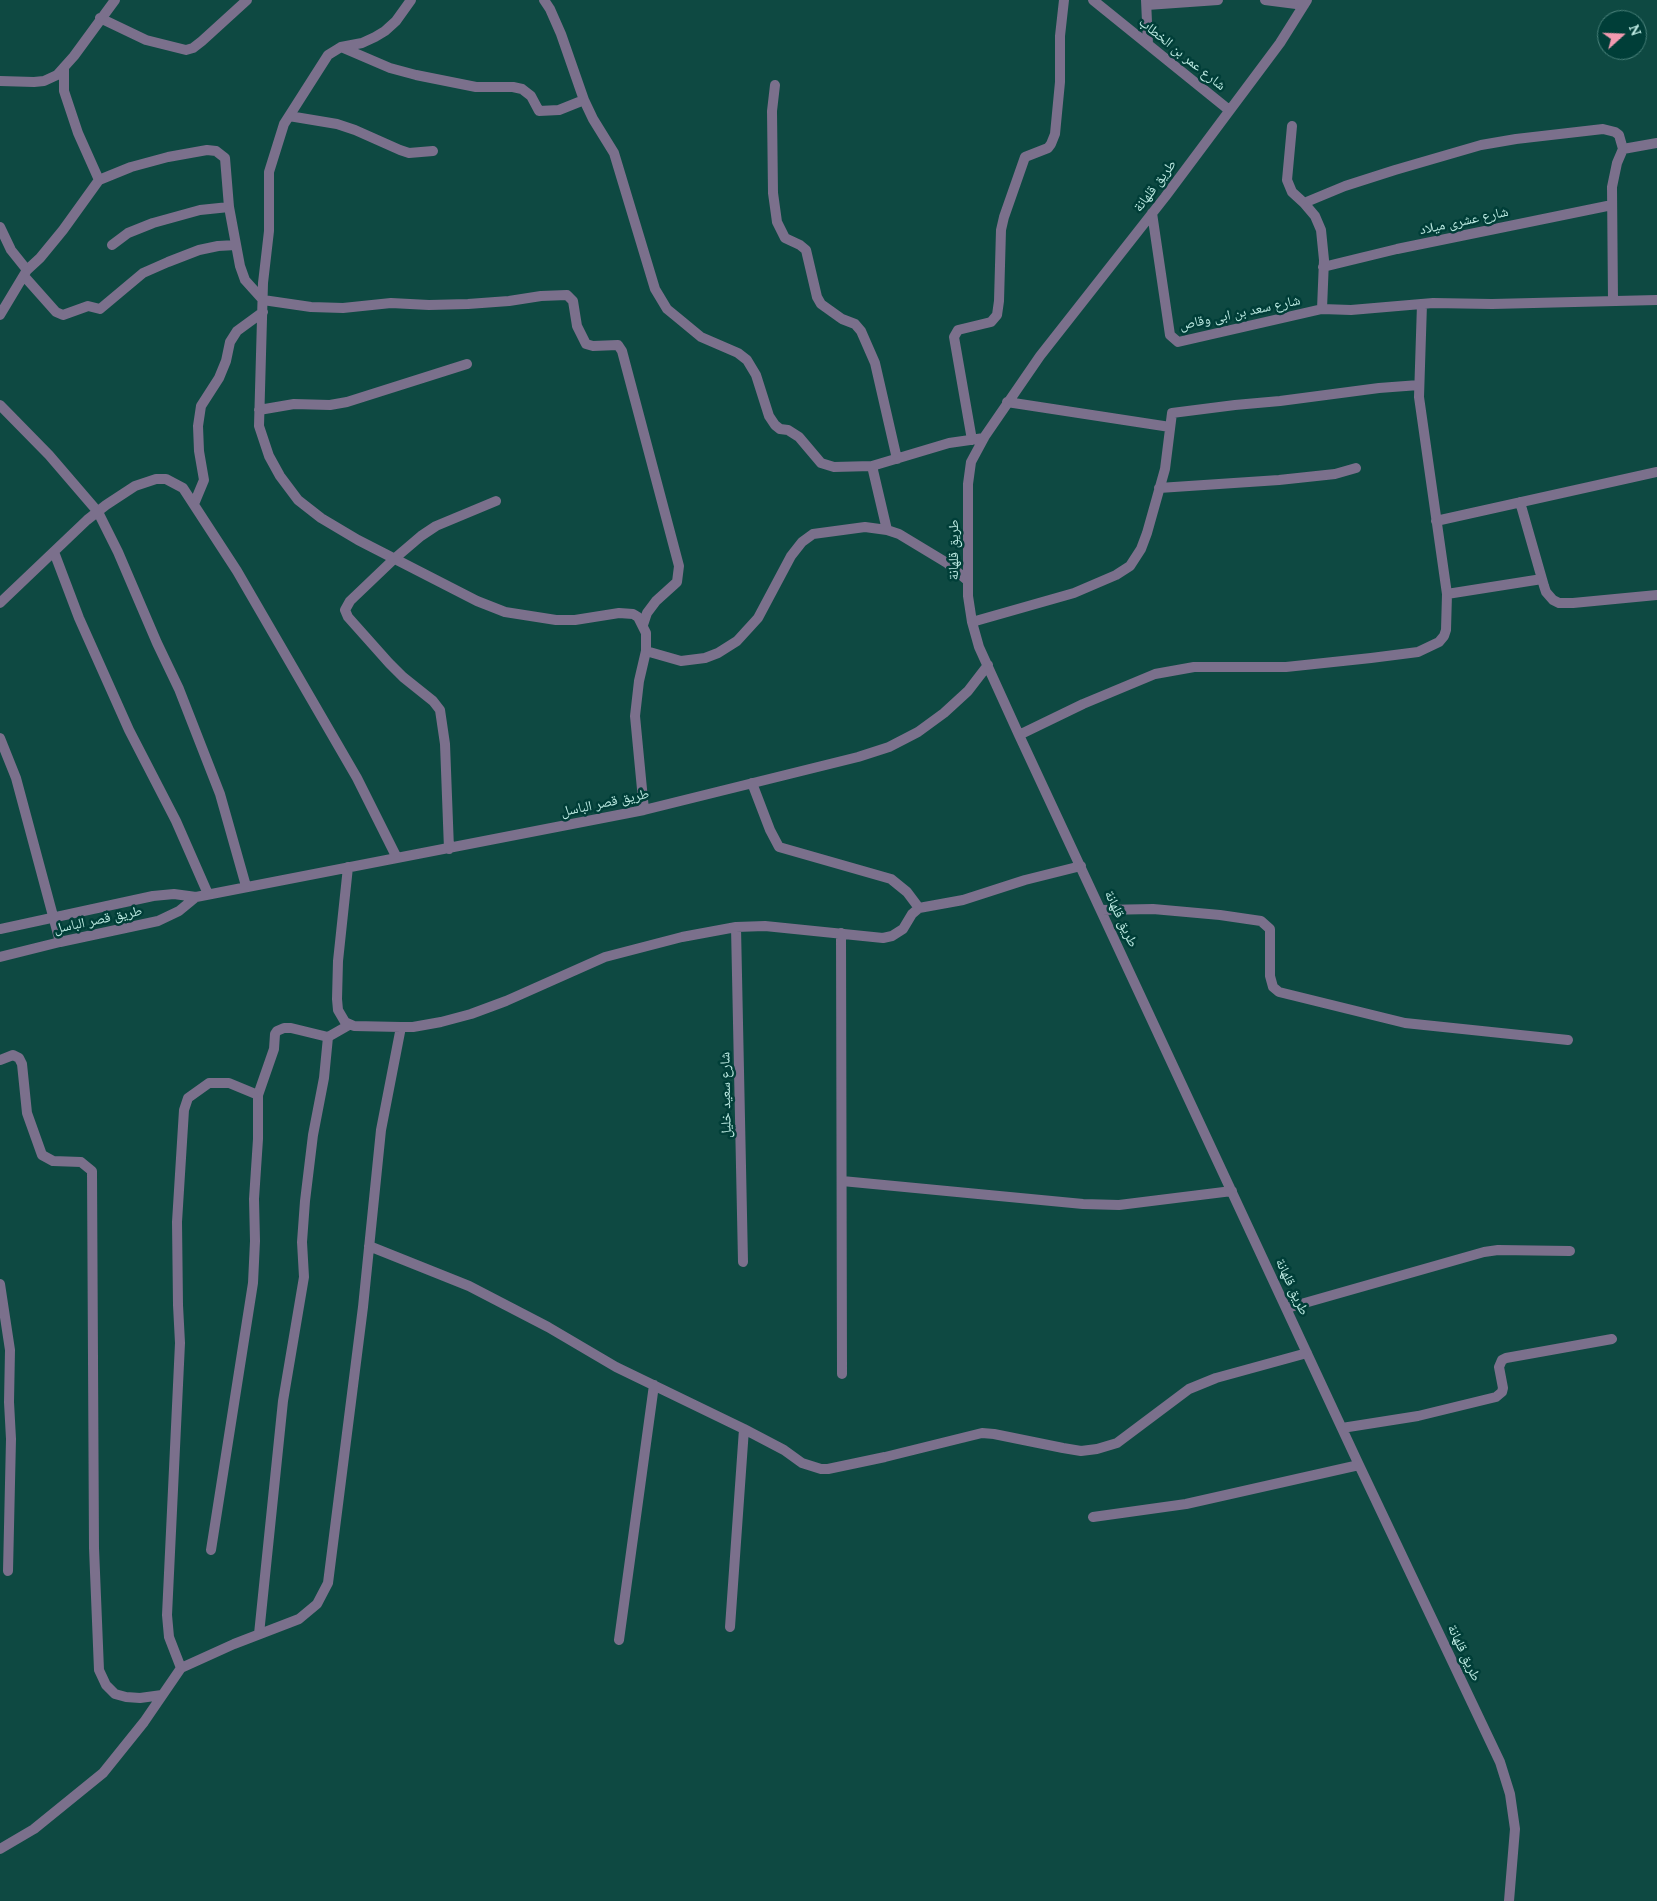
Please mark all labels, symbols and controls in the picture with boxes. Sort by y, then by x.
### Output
north arrow [1597,10,1647,60]
street label: شارع عمر بن الخطاب [1135,14,1229,94]
text: N [1625,22,1645,38]
street label: طريق قلهانة [1130,157,1180,215]
street label: شارع عشرى ميلاد [1418,203,1510,239]
street label: شارع سعد بن ابى وقاص [1178,292,1302,334]
street label: طريق قلهانة [946,520,962,580]
street label: طريق قصر الباسل [559,785,651,821]
street label: طريق قلهانة [1101,888,1141,950]
street label: طريق قصر الباسل [52,902,144,938]
street label: شارع سعيد خليل [717,1052,735,1138]
street label: طريق قلهانة [1272,1256,1312,1318]
street label: طريق قلهانة [1444,1622,1484,1684]

